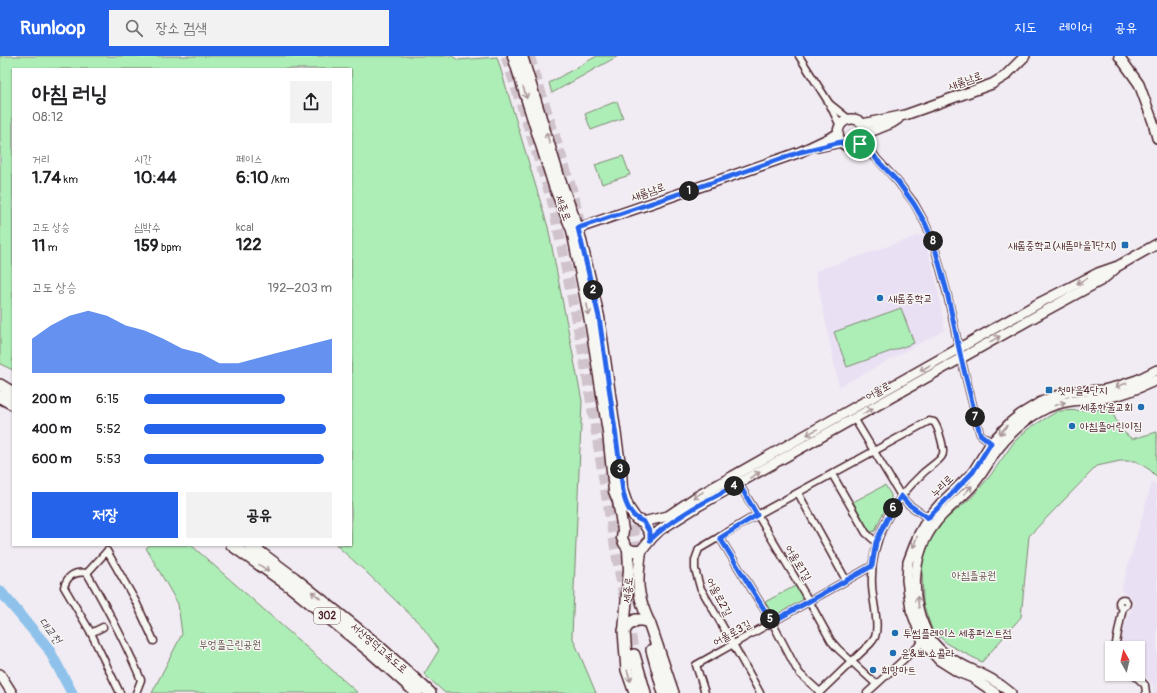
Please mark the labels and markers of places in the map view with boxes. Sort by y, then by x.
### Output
pin [843,127,877,161]
pin: 1 [679,181,699,201]
pin: 8 [923,231,943,251]
place label: 새롬중학교(새뜸마을1단지) [1008,239,1117,252]
marker: 새롬중학교(새뜸마을1단지) [1120,240,1130,250]
pin: 2 [583,280,603,300]
place label: 새롬중학교 [888,292,932,305]
marker: 새롬중학교 [875,293,885,303]
place label: 첫마을4단지 [1057,384,1108,397]
marker: 첫마을4단지 [1044,385,1054,395]
place label: 세종한울교회 [1080,401,1133,414]
marker: 세종한울교회 [1136,402,1146,412]
pin: 7 [965,407,985,427]
place label: 아침뜰어린이집 [1080,420,1142,433]
marker: 아침뜰어린이집 [1067,421,1077,431]
pin: 3 [610,459,630,479]
pin: 4 [724,476,744,496]
pin: 6 [883,498,903,518]
pin: 5 [760,609,780,629]
place label: 투썸플레이스 세종퍼스트점 [903,627,1012,640]
marker: 투썸플레이스 세종퍼스트점 [890,628,900,638]
place label: 윤&뽀 쇼콜라 [901,647,955,660]
marker: 윤&뽀 쇼콜라 [888,648,898,658]
place label: 희망마트 [881,664,917,677]
marker: 희망마트 [868,665,878,675]

